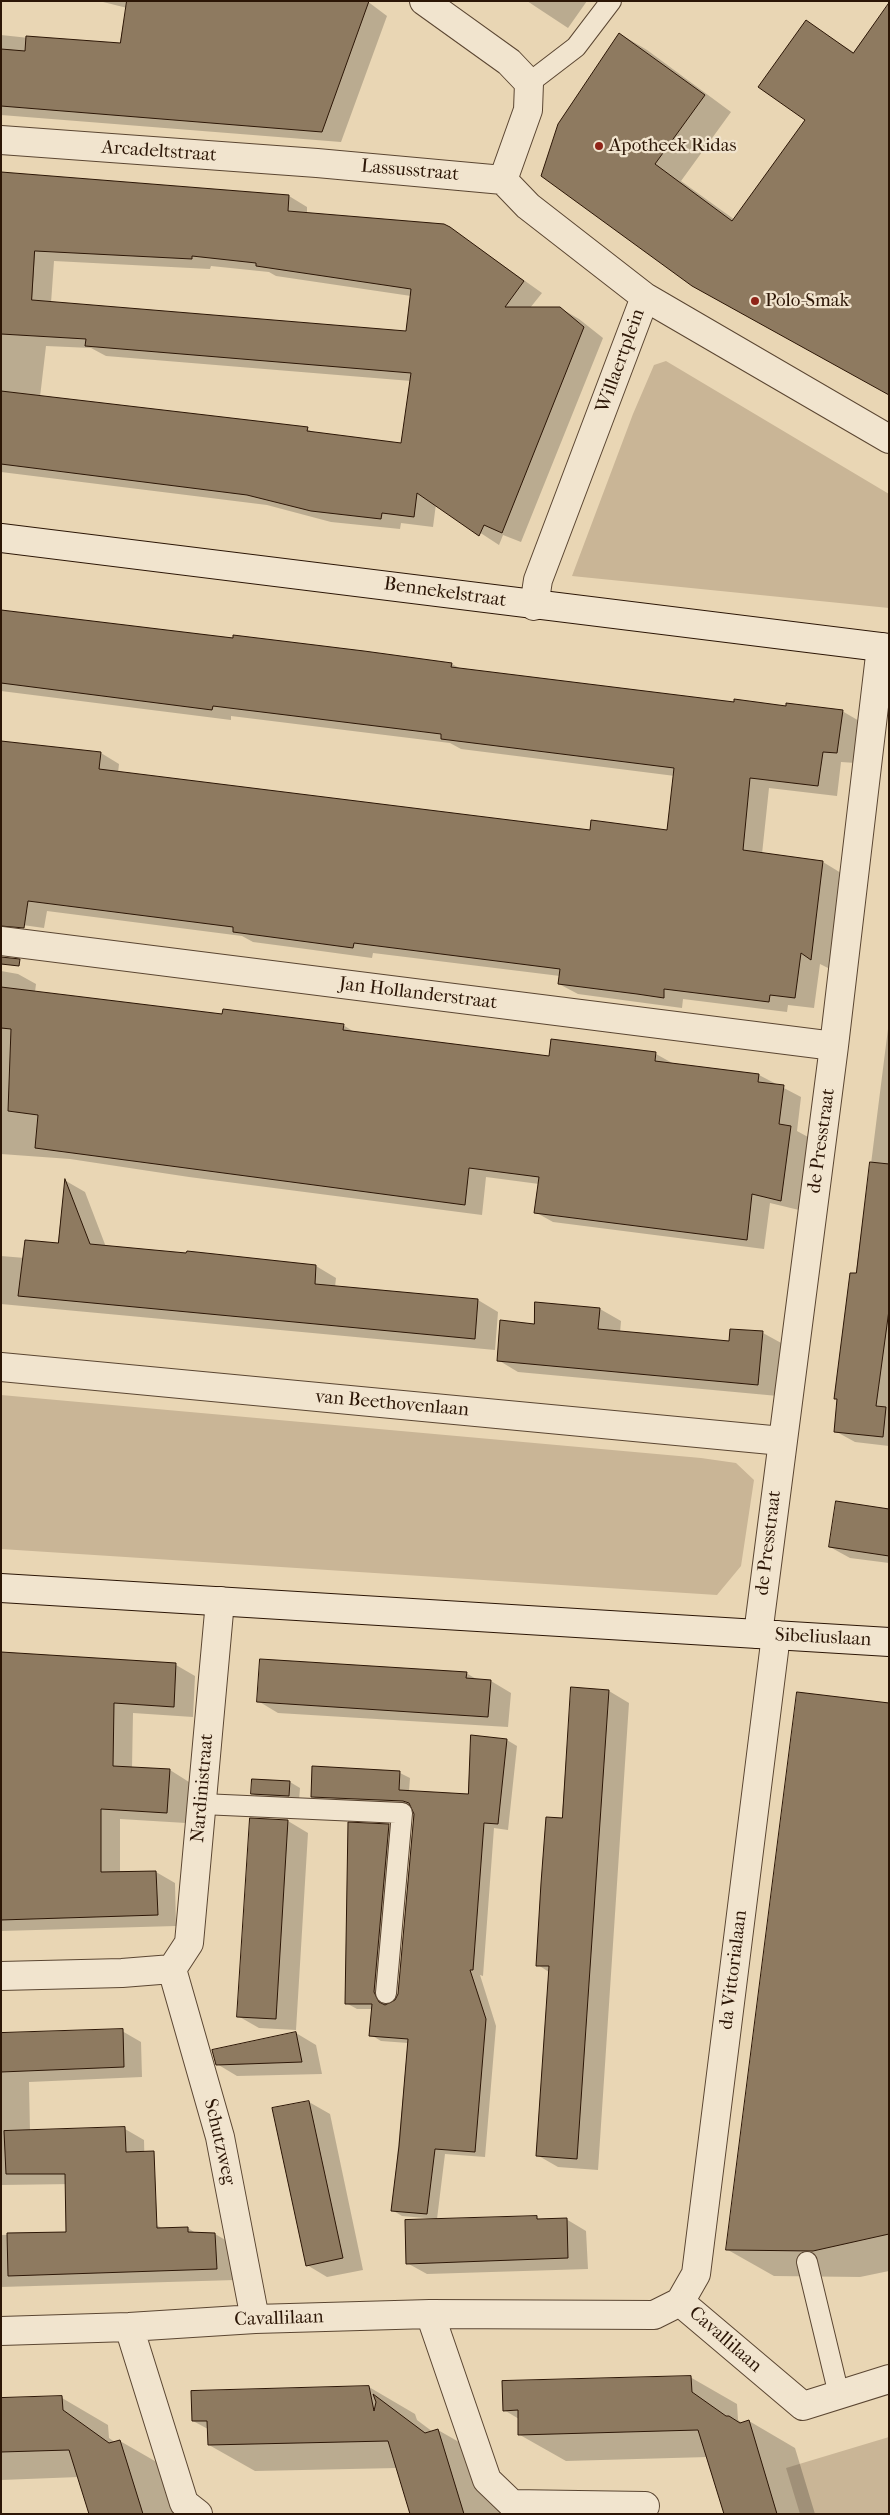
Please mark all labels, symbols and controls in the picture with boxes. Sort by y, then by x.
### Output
place label: Apotheek Ridas [609,135,737,157]
street label: Arcadeltstraat [101,137,217,167]
marker: Apotheek Ridas [593,140,605,152]
street label: Lassusstraat [360,155,460,187]
place label: Polo-Smak [765,290,849,312]
marker: Polo-Smak [749,295,761,307]
street label: Willaertplein [592,306,650,416]
street label: Bennekelstraat [382,573,508,613]
street label: Jan Hollanderstraat [338,973,498,1015]
street label: de Presstraat [803,1087,841,1195]
street label: van Beethovenlaan [314,1386,470,1422]
street label: de Presstraat [751,1489,787,1597]
street label: Sibeliuslaan [774,1624,872,1652]
street label: Nardinistraat [187,1732,219,1844]
street label: da Vittorialaan [715,1909,753,2031]
street label: Schutzweg [198,2097,240,2187]
street label: Cavallilaan [684,2302,766,2378]
street label: Cavallilaan [234,2306,324,2332]

